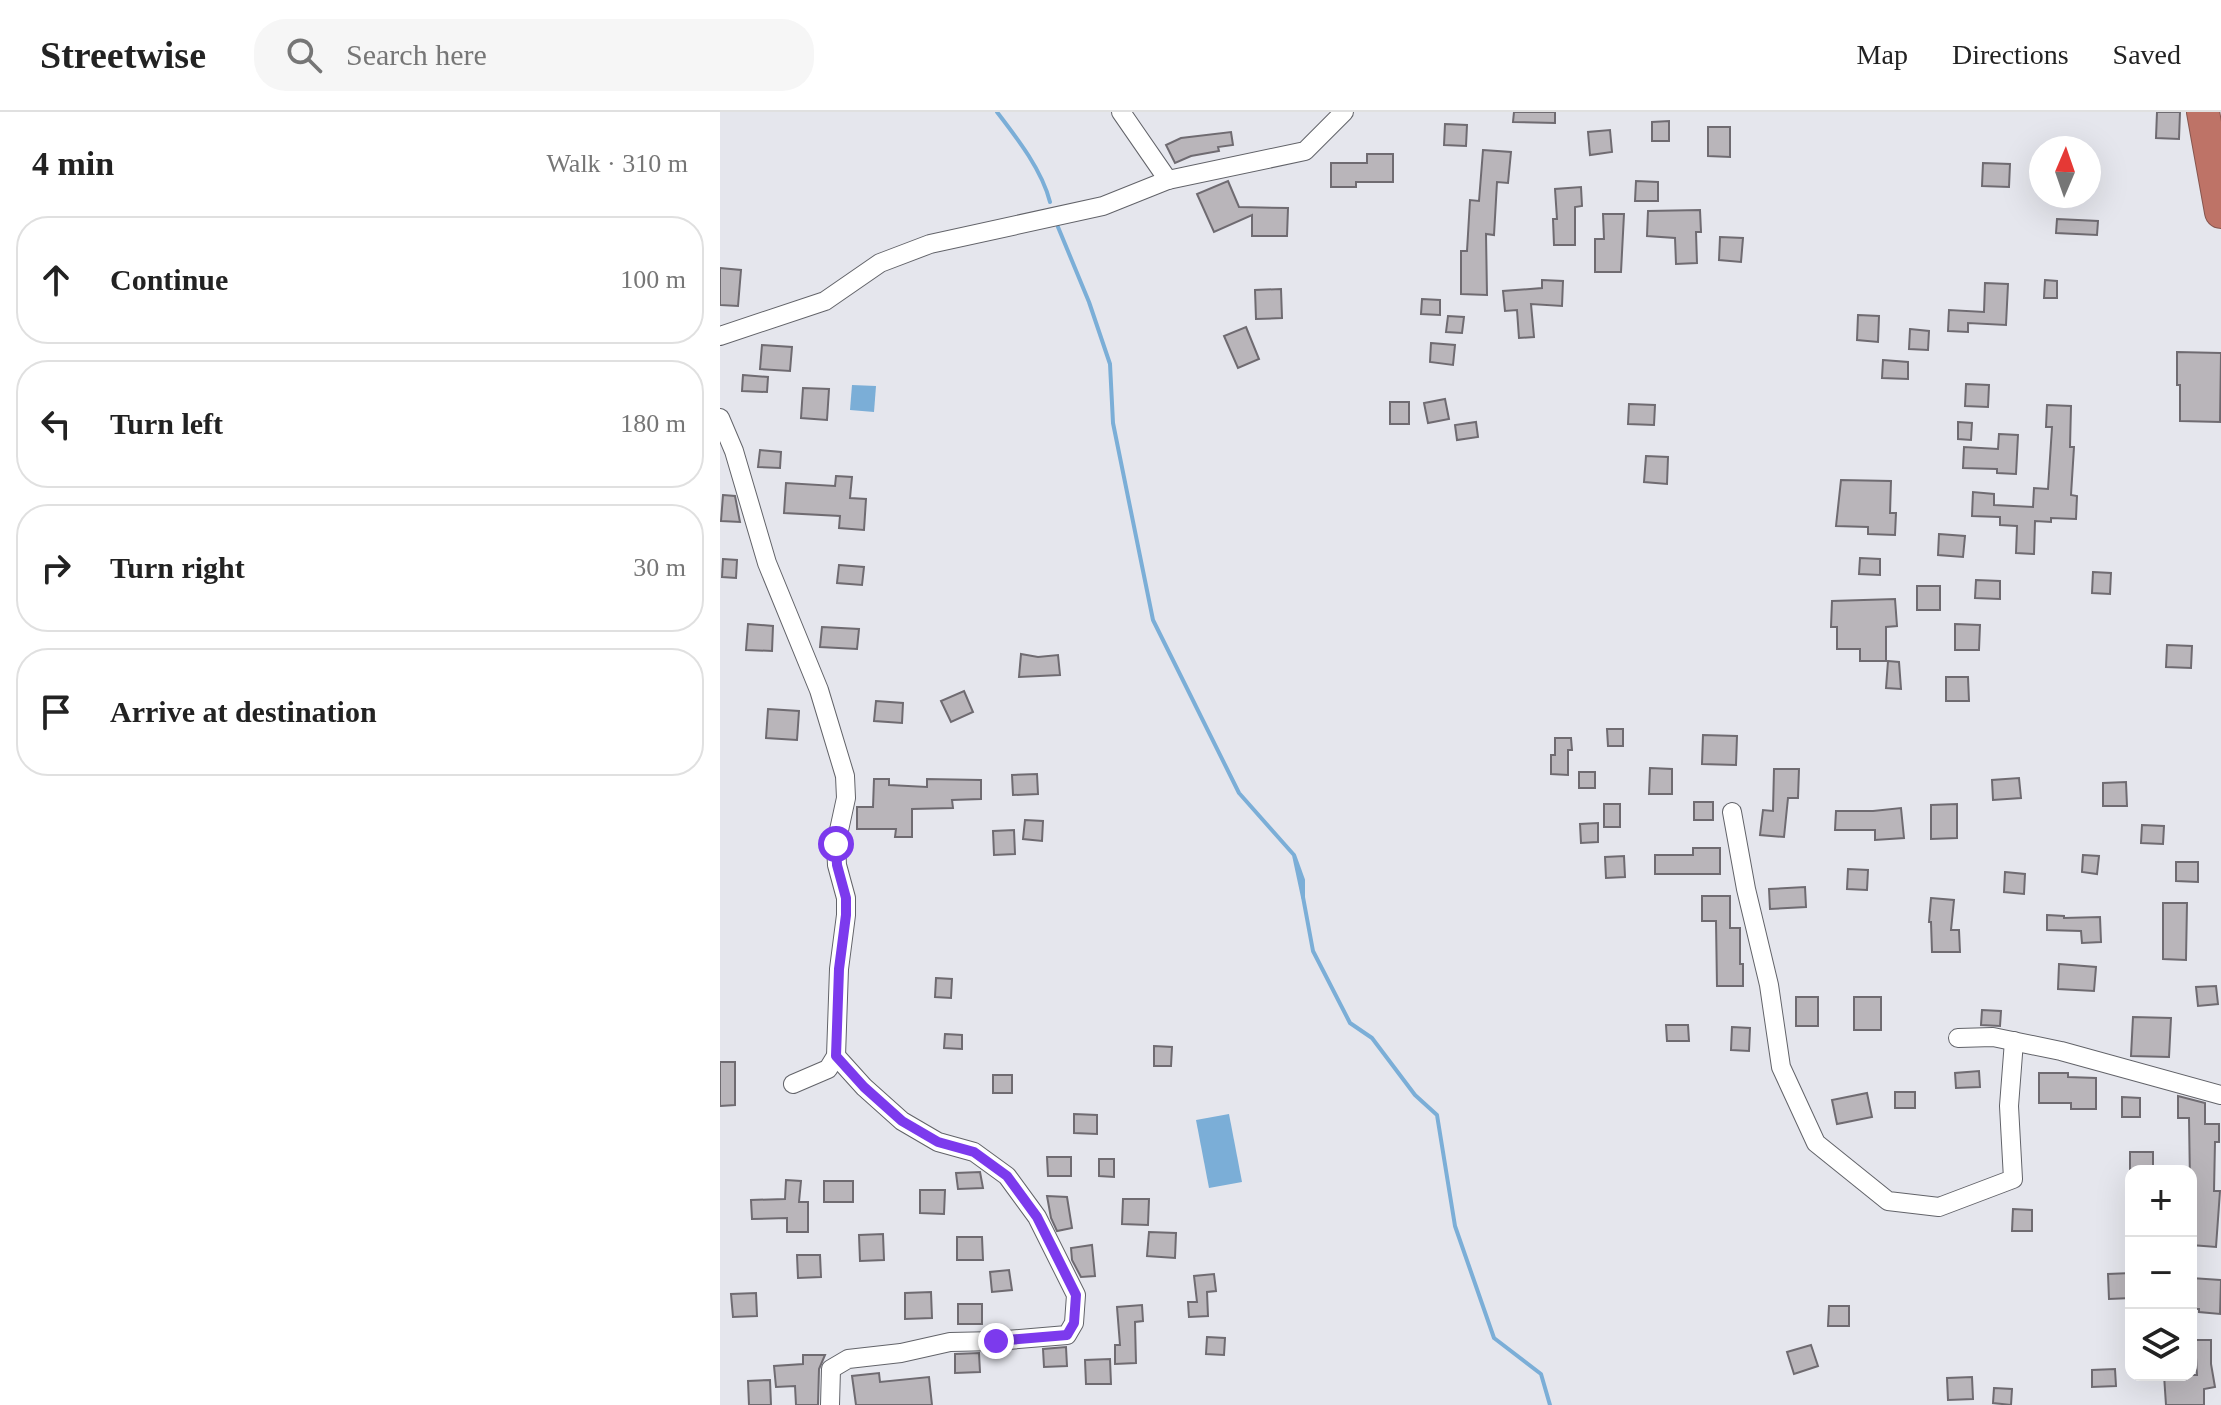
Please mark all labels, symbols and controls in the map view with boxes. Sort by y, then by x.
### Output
search box [254,19,814,91]
icon: search [282,33,326,77]
text: Streetwise [40,34,206,76]
text: Search here [346,38,487,71]
text: Map [1857,39,1908,70]
text: Directions [1952,39,2069,70]
text: Saved [2113,39,2181,70]
north arrow [2029,136,2101,208]
text: 4 min [32,145,114,182]
text: Walk · 310 m [546,149,688,178]
icon: ahead [34,258,78,302]
text: Continue [110,263,228,296]
text: 100 m [620,265,686,294]
icon: left [34,402,78,446]
text: Turn left [110,407,223,440]
text: 180 m [620,409,686,438]
icon: right [34,546,78,590]
text: Turn right [110,551,245,584]
text: 30 m [633,553,686,582]
icon: arrive [34,690,78,734]
text: Arrive at destination [110,695,377,728]
route start [818,826,854,862]
map controls [2125,1165,2197,1381]
button: + [2125,1165,2197,1237]
button: − [2125,1237,2197,1309]
button: layers [2125,1309,2197,1381]
route end [978,1323,1014,1359]

